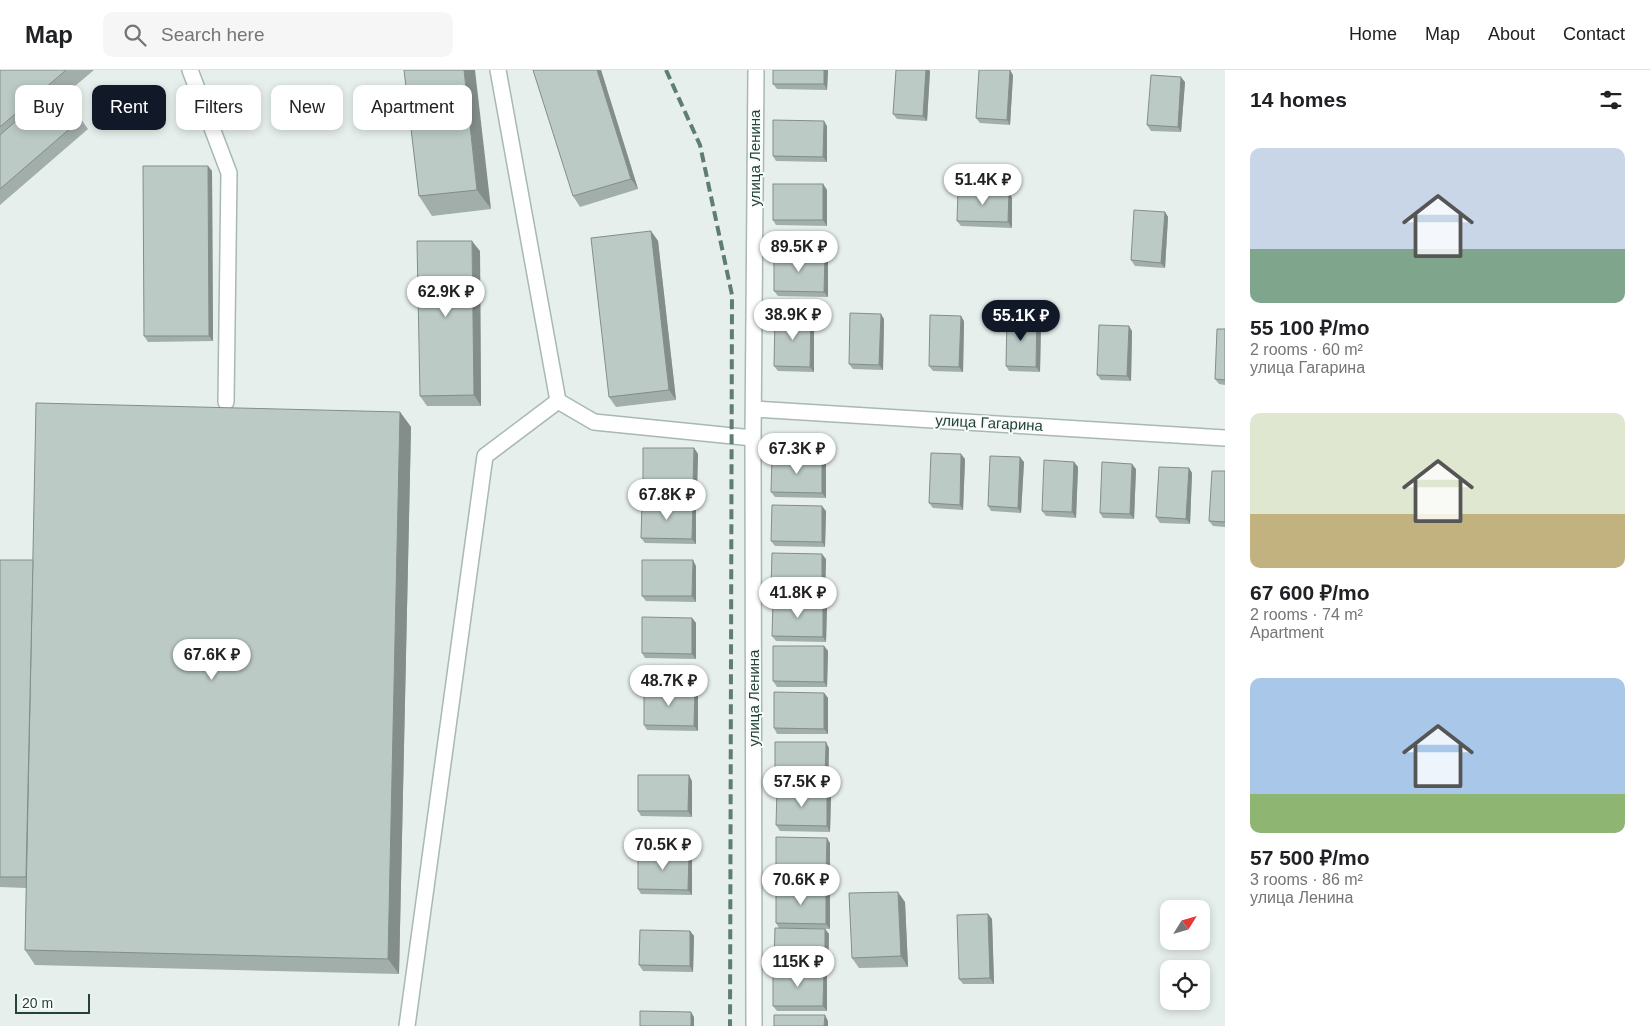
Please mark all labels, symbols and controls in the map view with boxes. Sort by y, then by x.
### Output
search box [103,12,453,57]
text: Map [25,21,73,48]
icon: search [121,21,149,49]
text: Search here [161,24,265,45]
text: Home [1349,24,1397,44]
text: Map [1425,24,1460,44]
text: About [1488,24,1535,44]
text: Contact [1563,24,1625,44]
chip: Buy [15,85,82,130]
chip: Rent [92,85,166,130]
chip: Filters [176,85,261,130]
chip: New [271,85,343,130]
chip: Apartment [353,85,472,130]
icon: filters [1597,86,1625,114]
text: 14 homes [1250,88,1347,111]
street label: улица Ленина [746,109,763,206]
pin: 51.4K ₽ [937,164,1029,206]
text: 51.4K ₽ [955,171,1011,188]
icon: home [1393,181,1483,271]
pin: 89.5K ₽ [753,230,845,273]
text: 89.5K ₽ [771,238,827,255]
pin: 62.9K ₽ [400,276,492,318]
text: 62.9K ₽ [418,283,474,300]
pin: 38.9K ₽ [747,298,839,341]
pin: 55.1K ₽ [975,300,1067,342]
text: 38.9K ₽ [765,306,821,323]
text: 55.1K ₽ [993,307,1049,324]
text: 55 100 ₽/mo [1250,316,1370,339]
text: 2 rooms · 60 m² [1250,341,1363,358]
text: улица Гагарина [1250,359,1365,376]
street label: улица Гагарина [935,411,1044,434]
pin: 67.3K ₽ [751,432,843,475]
text: 67.3K ₽ [769,440,825,457]
icon: home [1393,446,1483,536]
pin: 67.8K ₽ [621,478,713,521]
text: 67.8K ₽ [639,486,695,503]
pin: 41.8K ₽ [752,576,844,619]
text: 67 600 ₽/mo [1250,581,1370,604]
text: 41.8K ₽ [770,584,826,601]
text: 2 rooms · 74 m² [1250,606,1363,623]
text: Apartment [1250,624,1324,641]
pin: 67.6K ₽ [166,638,258,681]
text: 67.6K ₽ [184,646,240,663]
street label: улица Ленина [745,649,762,746]
pin: 48.7K ₽ [623,664,715,707]
text: 48.7K ₽ [641,672,697,689]
icon: home [1393,711,1483,801]
pin: 57.5K ₽ [756,766,848,808]
text: 57.5K ₽ [774,773,830,790]
pin: 70.5K ₽ [617,828,709,871]
text: 70.5K ₽ [635,836,691,853]
text: 57 500 ₽/mo [1250,846,1370,869]
pin: 70.6K ₽ [755,864,847,906]
text: 70.6K ₽ [773,871,829,888]
text: 3 rooms · 86 m² [1250,871,1363,888]
text: улица Ленина [1250,889,1353,906]
north arrow [1160,900,1210,950]
map controls [1160,900,1210,1010]
pin: 115K ₽ [757,946,839,988]
text: 115K ₽ [772,953,824,970]
button: locate [1160,960,1210,1010]
scale bar [15,991,90,1014]
text: 20 m [22,995,53,1011]

